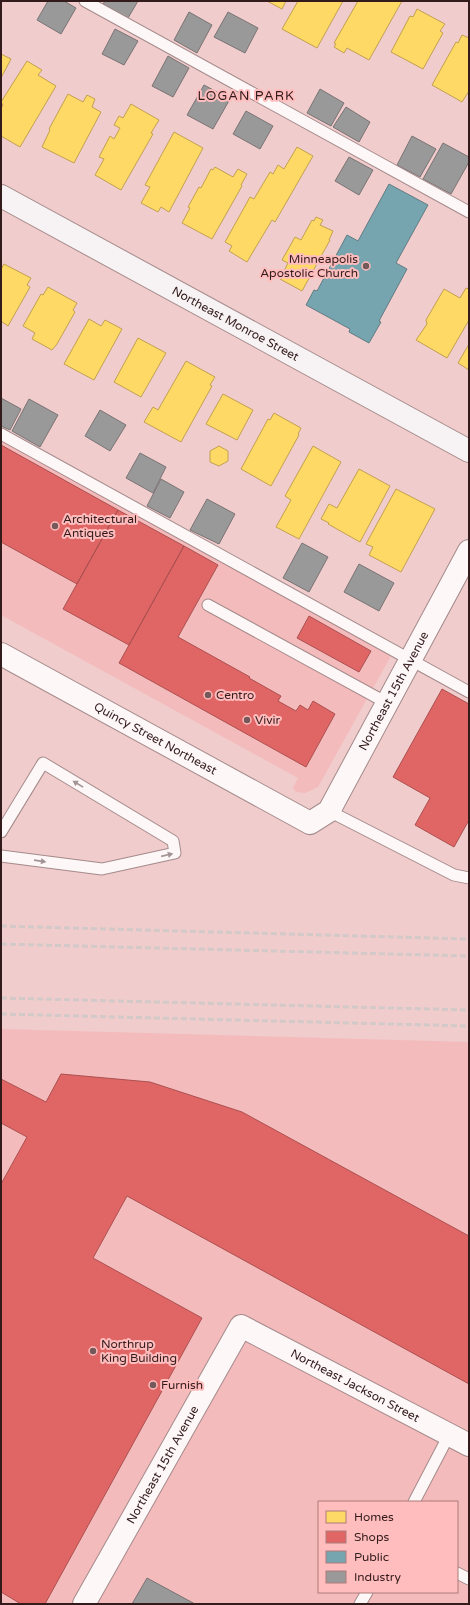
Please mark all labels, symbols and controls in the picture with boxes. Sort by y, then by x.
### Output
district label: LOGAN PARK [197,88,295,104]
place label: Minneapolis Apostolic Church [260,252,358,280]
marker: Minneapolis Apostolic Church [361,261,371,271]
street label: Northeast Monroe Street [170,284,302,364]
place label: Architectural Antiques [63,512,137,540]
marker: Architectural Antiques [50,521,60,531]
street label: Northeast 15th Avenue [356,629,432,753]
place label: Centro [216,688,254,702]
marker: Centro [203,690,213,700]
street label: Quincy Street Northeast [92,699,220,778]
place label: Vivir [255,713,281,727]
marker: Vivir [242,715,252,725]
one-way arrow [72,781,84,788]
one-way arrow [161,851,174,857]
one-way arrow [34,858,46,864]
place label: Northrup King Building [101,1337,177,1365]
marker: Northrup King Building [88,1346,98,1356]
street label: Northeast Jackson Street [288,1346,422,1425]
place label: Furnish [161,1378,203,1392]
marker: Furnish [148,1380,158,1390]
street label: Northeast 15th Avenue [124,1403,202,1526]
legend [318,1501,458,1593]
text: Homes [354,1510,394,1524]
text: Shops [354,1530,389,1544]
text: Public [354,1550,389,1564]
text: Industry [354,1570,401,1584]

